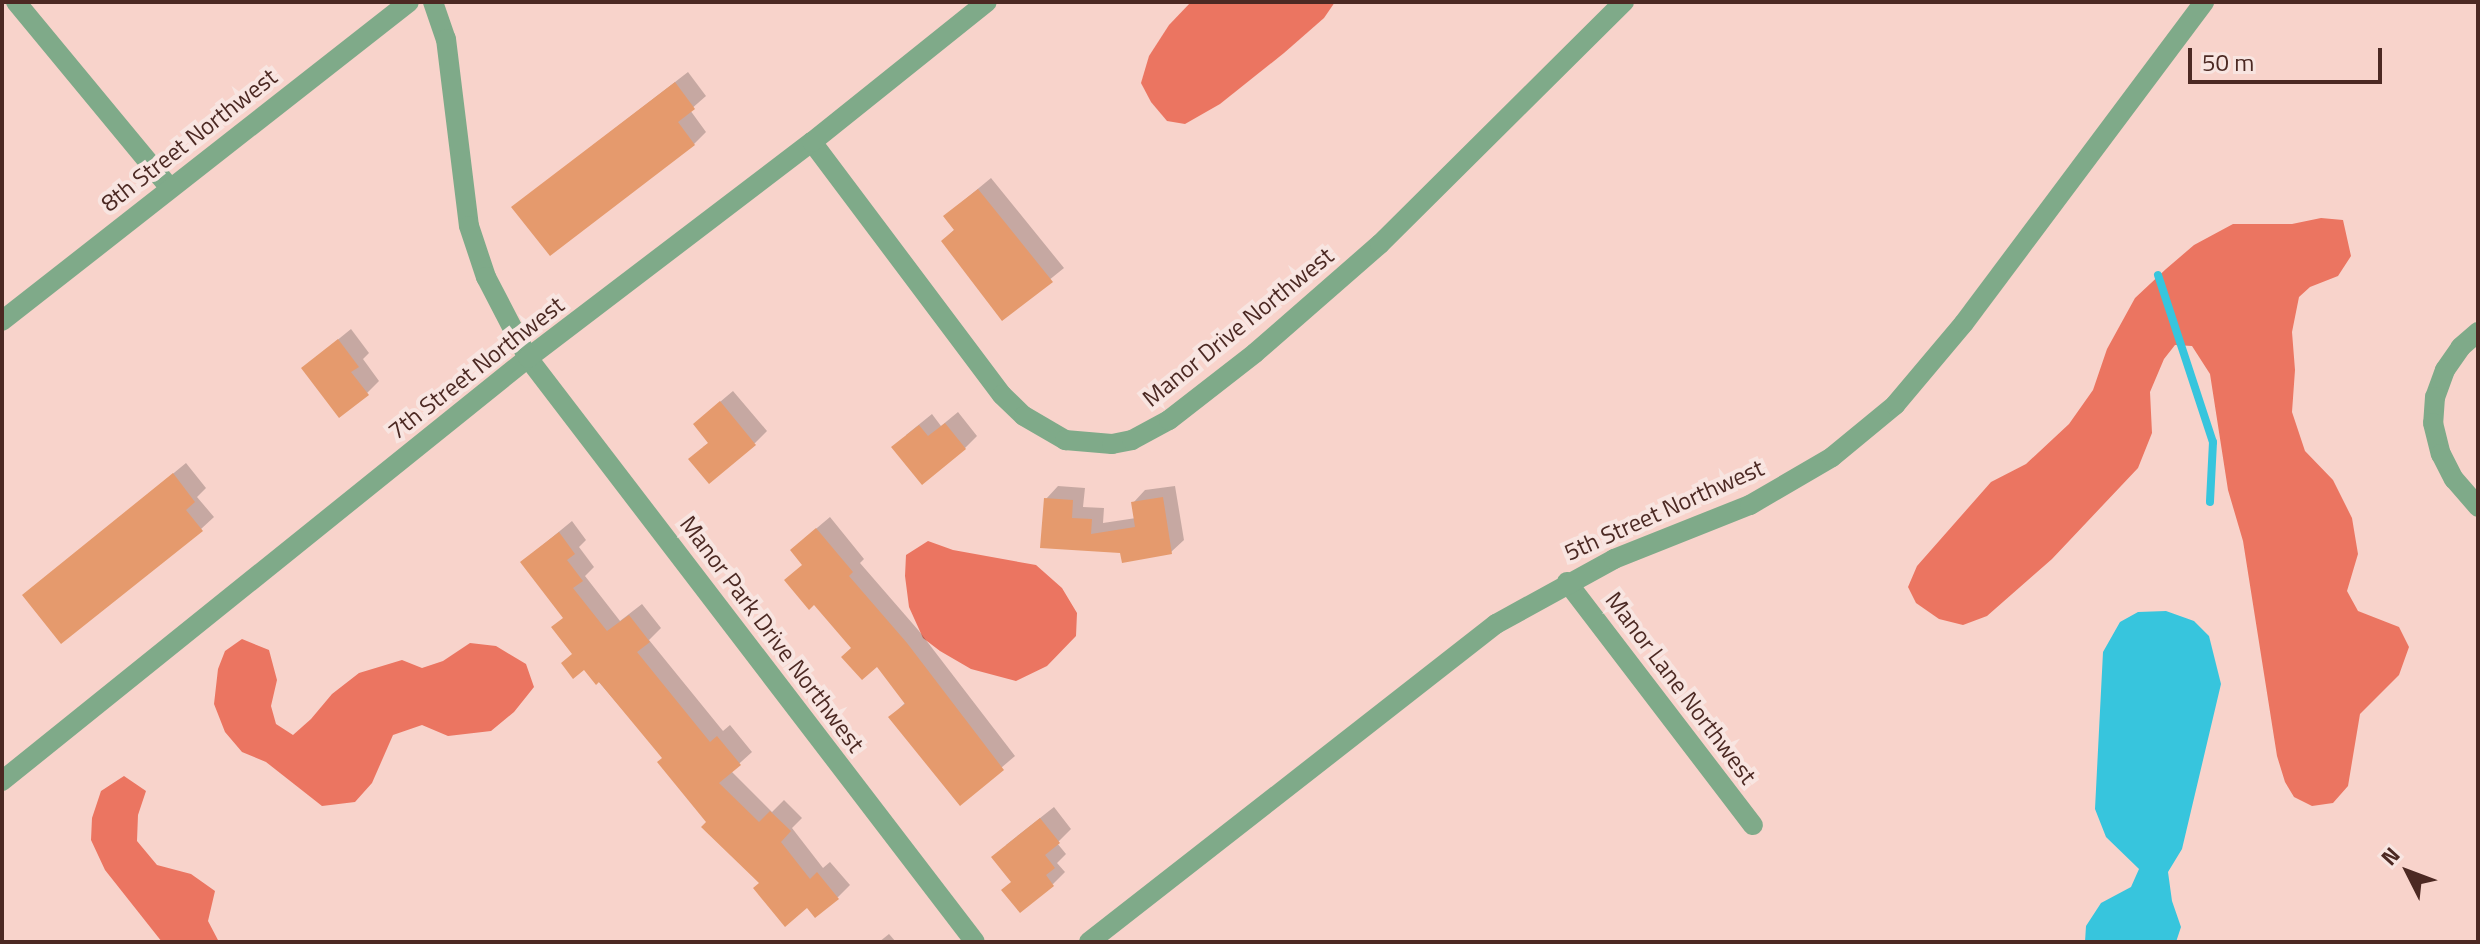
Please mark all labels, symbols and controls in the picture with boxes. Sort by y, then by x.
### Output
scale bar [2192,32,2386,82]
text: 50 m [2202,44,2254,80]
street label: 8th Street Northwest [95,62,283,218]
street label: Manor Drive Northwest [1137,241,1339,413]
street label: 7th Street Northwest [382,290,570,446]
street label: 5th Street Northwest [1560,453,1768,567]
street label: Manor Park Drive Northwest [674,510,870,758]
street label: Manor Lane Northwest [1599,586,1763,790]
north arrow [2368,832,2448,912]
text: N [2372,839,2408,873]

